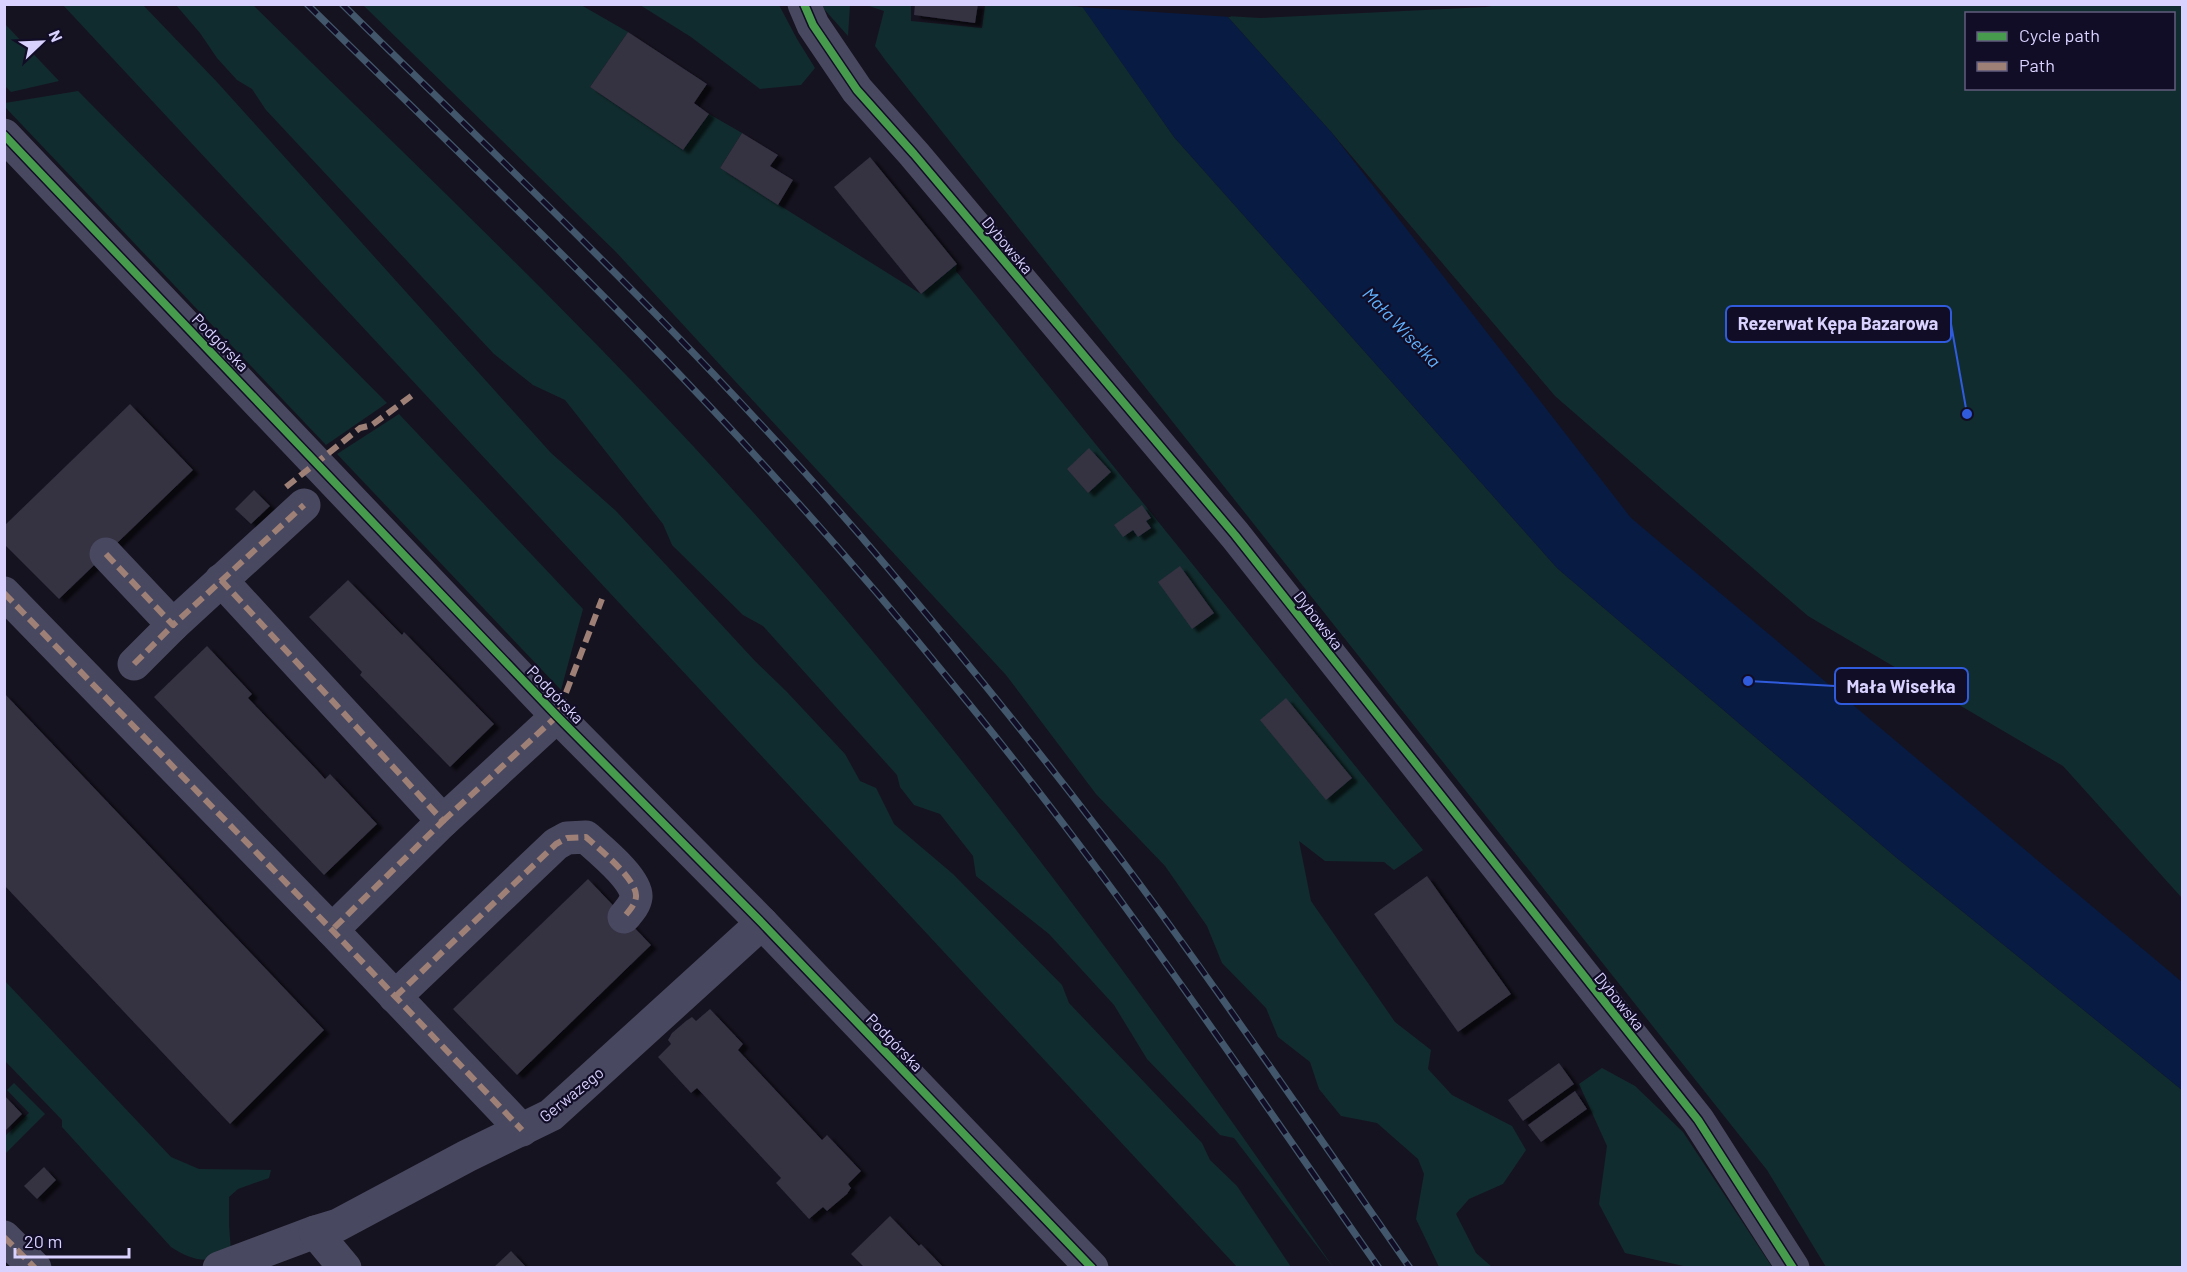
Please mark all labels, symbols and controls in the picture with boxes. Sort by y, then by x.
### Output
north arrow [12,12,72,72]
legend [1965,12,2175,90]
text: Cycle path [2019,24,2100,46]
text: N [45,27,67,45]
text: Path [2019,54,2055,76]
street label: Dybowska [979,212,1037,278]
water label: Mała Wisełka [1358,282,1446,372]
callout: Rezerwat Kępa Bazarowa [1726,306,1951,342]
street label: Podgórska [189,309,253,375]
text: Rezerwat Kępa Bazarowa [1738,312,1938,334]
street label: Dybowska [1290,587,1348,653]
street label: Podgórska [524,661,588,727]
callout: Mała Wisełka [1835,668,1968,704]
text: Mała Wisełka [1846,675,1956,697]
street label: Dybowska [1591,968,1649,1034]
street label: Podgórska [863,1009,927,1075]
street label: Gerwazego [535,1062,607,1126]
scale bar [15,1221,129,1259]
text: 20 m [24,1230,62,1252]

